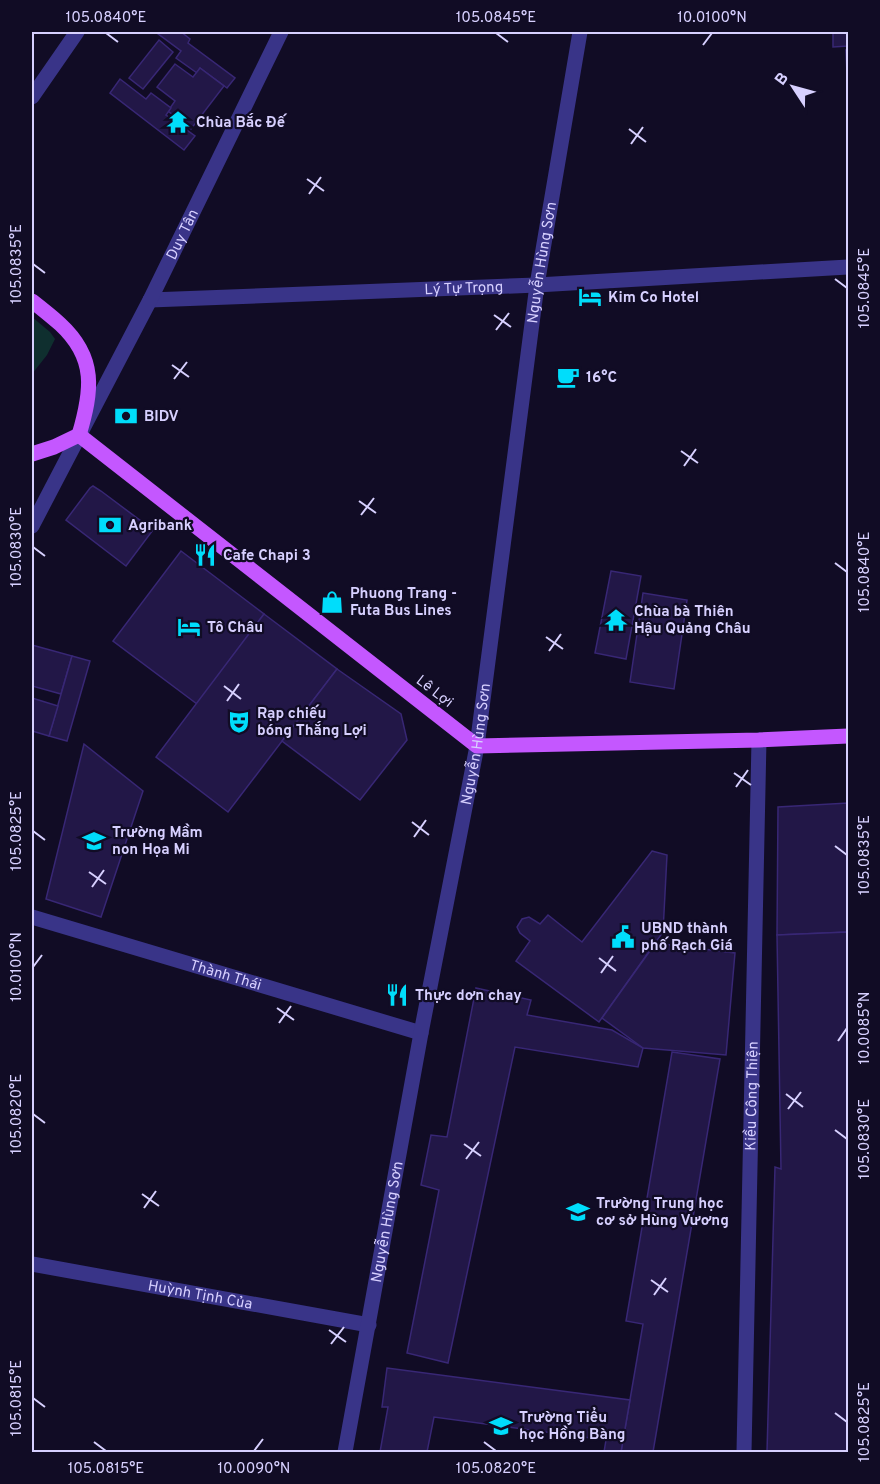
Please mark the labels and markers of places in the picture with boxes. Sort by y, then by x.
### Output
temple icon: Chùa Bắc Đế [165,109,191,135]
place label: Chùa Bắc Đế [196,113,288,133]
hotel icon: Kim Co Hotel [577,284,603,310]
place label: Kim Co Hotel [608,289,699,308]
cafe icon: 16°C [555,364,581,390]
place label: 16°C [586,369,617,388]
bank icon: BIDV [113,403,139,429]
place label: BIDV [144,408,179,427]
bank icon: Agribank [97,512,123,538]
place label: Agribank [128,517,192,536]
restaurant icon: Cafe Chapi 3 [192,542,218,568]
place label: Cafe Chapi 3 [223,547,311,566]
place label: Phuong Trang - Futa Bus Lines [350,585,457,621]
shop icon: Phuong Trang - Futa Bus Lines [319,589,345,615]
place label: Chùa bà Thiên Hậu Quảng Châu [634,603,751,639]
temple icon: Chùa bà Thiên Hậu Quảng Châu [603,607,629,633]
hotel icon: Tô Châu [176,614,202,640]
place label: Tô Châu [207,619,263,638]
place label: Rạp chiếu bóng Thắng Lợi [257,704,367,741]
theatre icon: Rạp chiếu bóng Thắng Lợi [226,709,252,735]
place label: Trường Mầm non Họa Mi [112,823,203,860]
school or university icon: Trường Mầm non Họa Mi [81,828,107,854]
place label: UBND thành phố Rạch Giá [641,920,733,956]
public building icon: UBND thành phố Rạch Giá [610,924,636,950]
restaurant icon: Thực dơn chay [384,982,410,1008]
place label: Thực dơn chay [415,987,522,1006]
place label: Trường Trung học cơ sở Hùng Vương [596,1195,729,1231]
school or university icon: Trường Trung học cơ sở Hùng Vương [565,1199,591,1225]
place label: Trường Tiểu học Hồng Bàng [519,1407,626,1445]
school or university icon: Trường Tiểu học Hồng Bàng [488,1413,514,1439]

